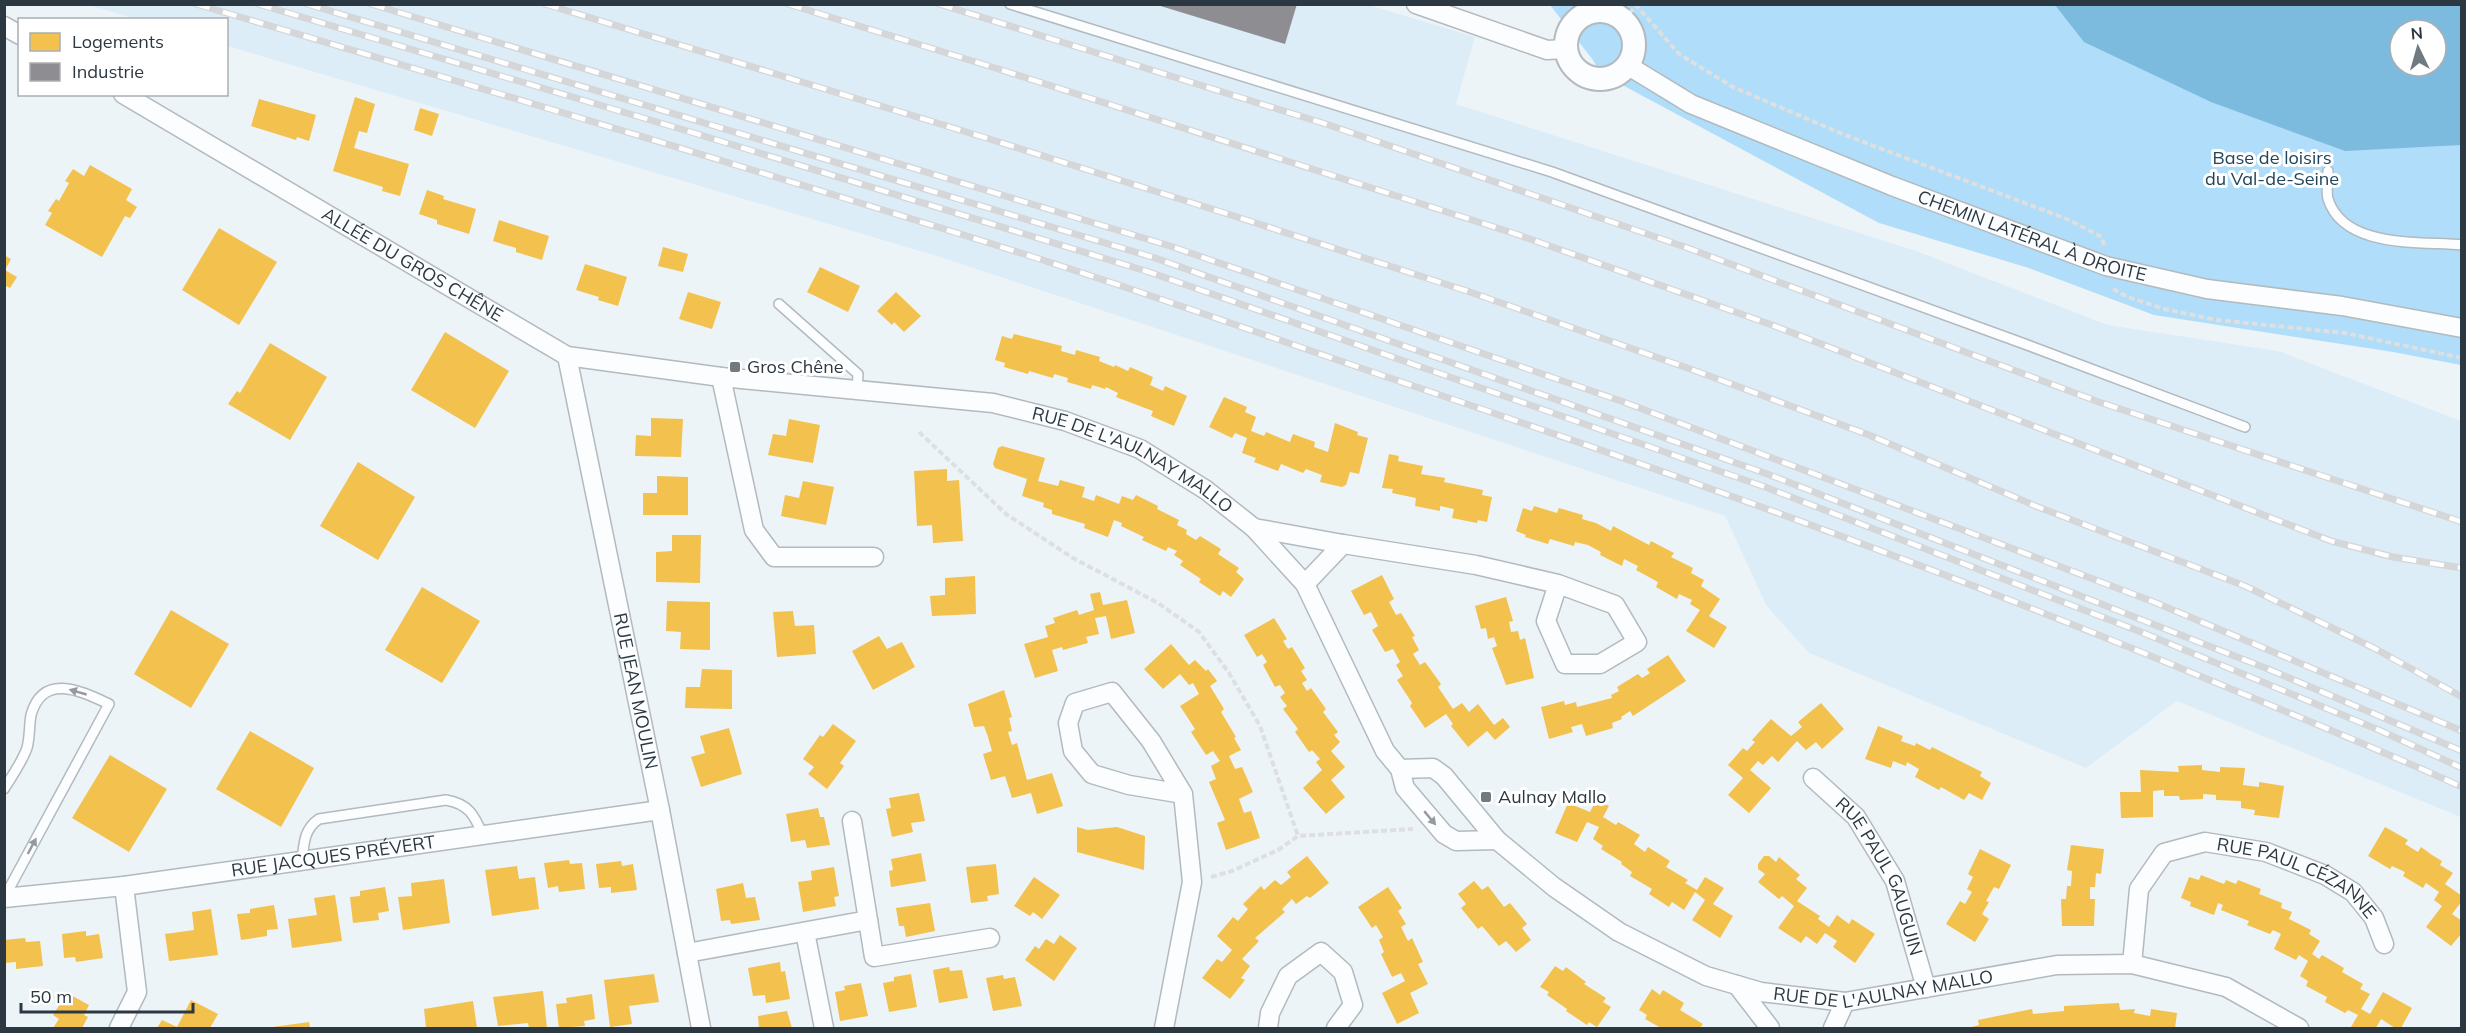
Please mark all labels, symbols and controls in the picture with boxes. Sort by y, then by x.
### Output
legend [18,18,228,96]
north arrow [2388,18,2448,78]
text: N [2410,23,2424,44]
text: Logements [72,30,164,53]
text: Industrie [72,60,144,83]
park label: Base de loisirs du Val-de-Seine [2205,146,2339,190]
street label: CHEMIN LATÉRAL À DROITE [1915,185,2149,286]
street label: ALLÉE DU GROS CHÊNE [318,202,507,327]
place label: Gros Chêne [747,355,843,378]
marker: Gros Chêne [728,360,742,374]
street label: RUE DE L'AULNAY MALLO [1030,401,1238,518]
street label: RUE JEAN MOULIN [609,611,663,771]
one-way arrow [69,686,87,696]
place label: Aulnay Mallo [1498,785,1607,808]
marker: Aulnay Mallo [1479,790,1493,804]
street label: RUE PAUL GAUGUIN [1831,792,1928,958]
one-way arrow [1423,810,1436,825]
street label: RUE JACQUES PRÉVERT [230,830,437,882]
street label: RUE PAUL CÉZANNE [2215,832,2382,923]
one-way arrow [27,837,37,854]
street label: RUE DE L'AULNAY MALLO [1772,964,1995,1013]
scale bar [21,976,194,1014]
text: 50 m [30,985,72,1008]

